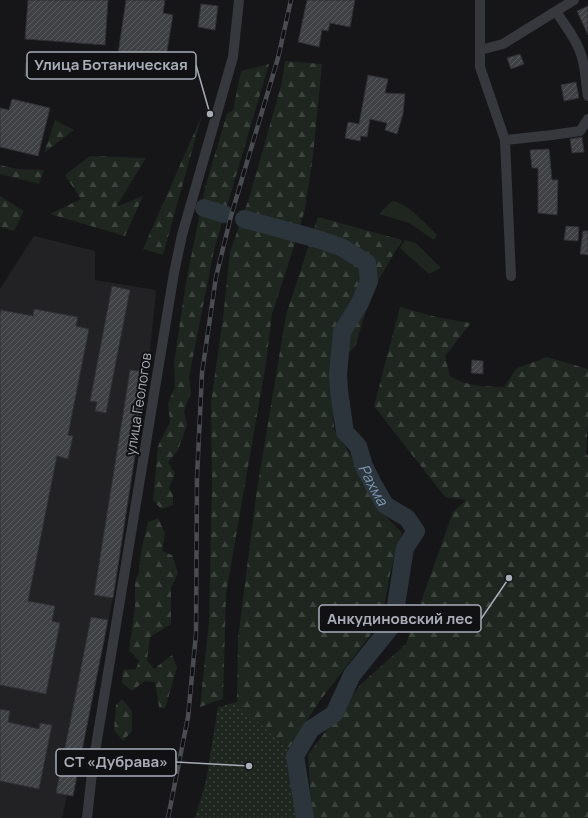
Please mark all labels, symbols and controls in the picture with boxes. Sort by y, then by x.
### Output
callout: Улица Ботаническая [27,52,196,79]
text: Улица Ботаническая [34,54,188,75]
street label: улица Геологов [121,351,156,457]
water label: Рахма [354,460,394,510]
callout: Анкудиновский лес [319,605,481,632]
text: Анкудиновский лес [327,608,473,629]
callout: СТ «Дубрава» [56,749,176,776]
text: СТ «Дубрава» [64,751,168,772]

